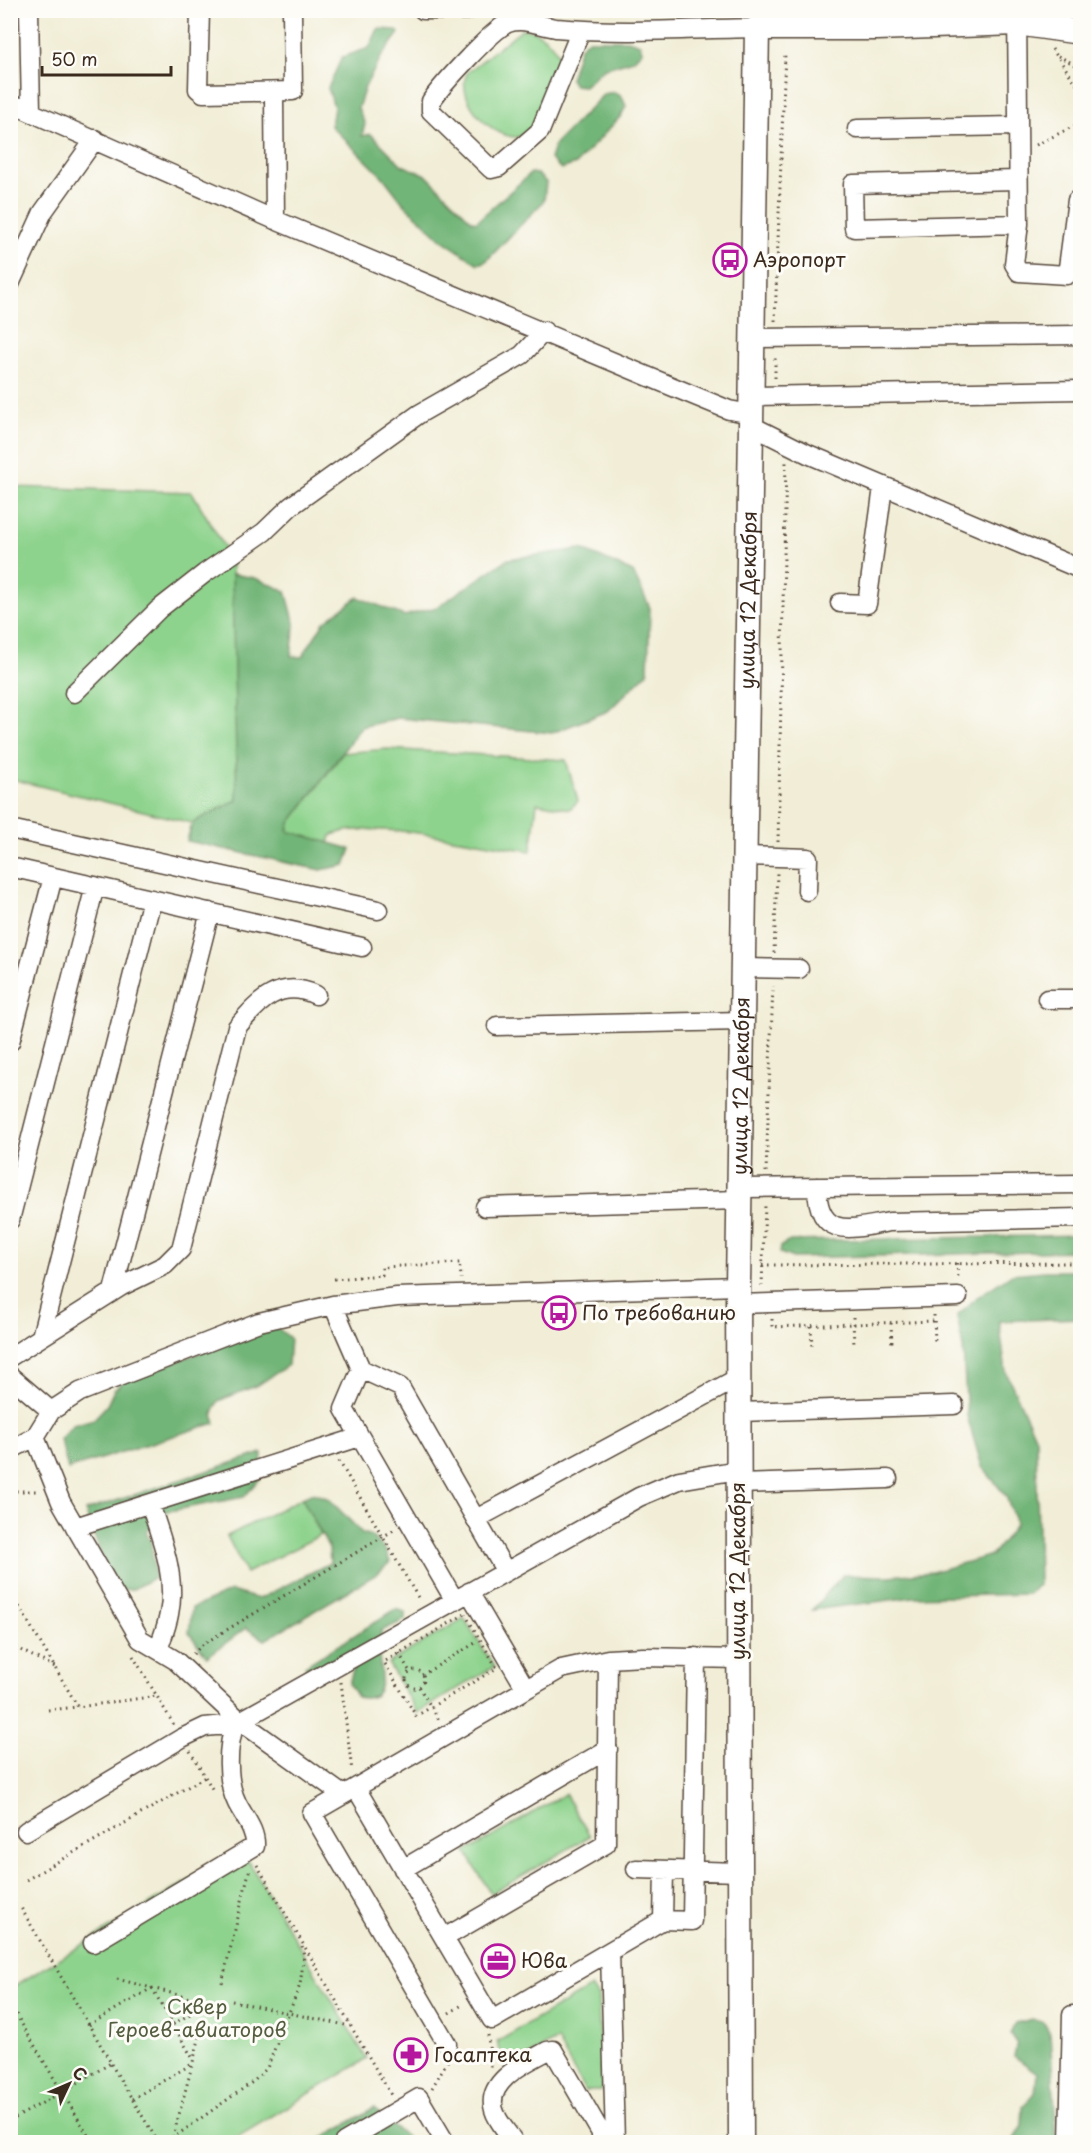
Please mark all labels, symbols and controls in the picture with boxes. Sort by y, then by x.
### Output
scale bar [42,39,171,77]
text: 50 m [51,45,98,72]
bus stop icon: Аэропорт [712,242,748,278]
place label: Аэропорт [753,244,846,274]
street label: улица 12 Декабря [731,511,764,689]
street label: улица 12 Декабря [724,997,756,1175]
bus stop icon: По требованию [541,1295,577,1331]
place label: По требованию [582,1297,736,1327]
street label: улица 12 Декабря [722,1482,752,1660]
office icon: Юва [480,1943,516,1979]
place label: Юва [521,1945,568,1975]
park label: Сквер Героев-авиаторов [108,1991,287,2044]
pharmacy icon: Госаптека [393,2037,429,2073]
place label: Госаптека [434,2039,532,2069]
north arrow [39,2054,99,2114]
text: С [68,2060,93,2086]

